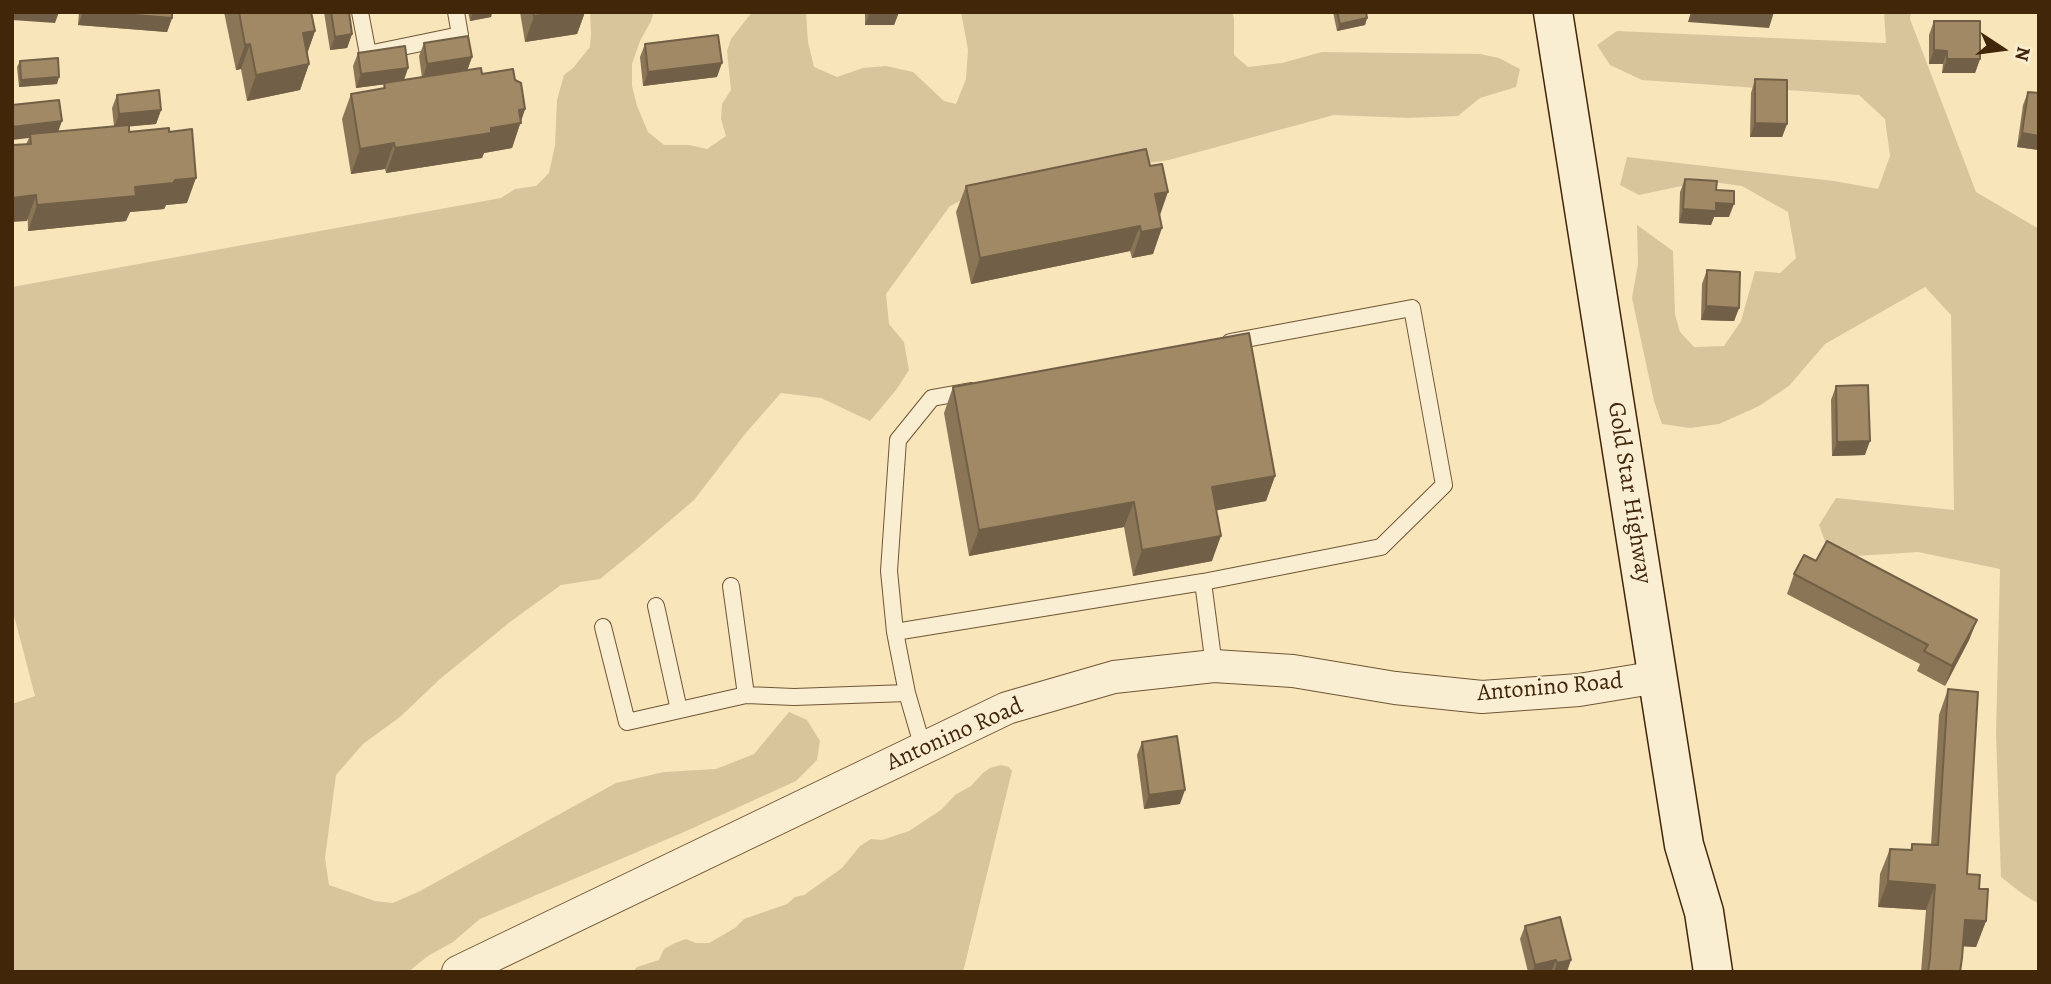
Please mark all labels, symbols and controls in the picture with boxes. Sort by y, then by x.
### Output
north arrow [1967,14,2037,84]
text: N [2008,44,2037,63]
street label: Gold Star Highway [1600,400,1658,586]
street label: Antonino Road [1476,667,1624,709]
street label: Antonino Road [882,692,1028,778]

